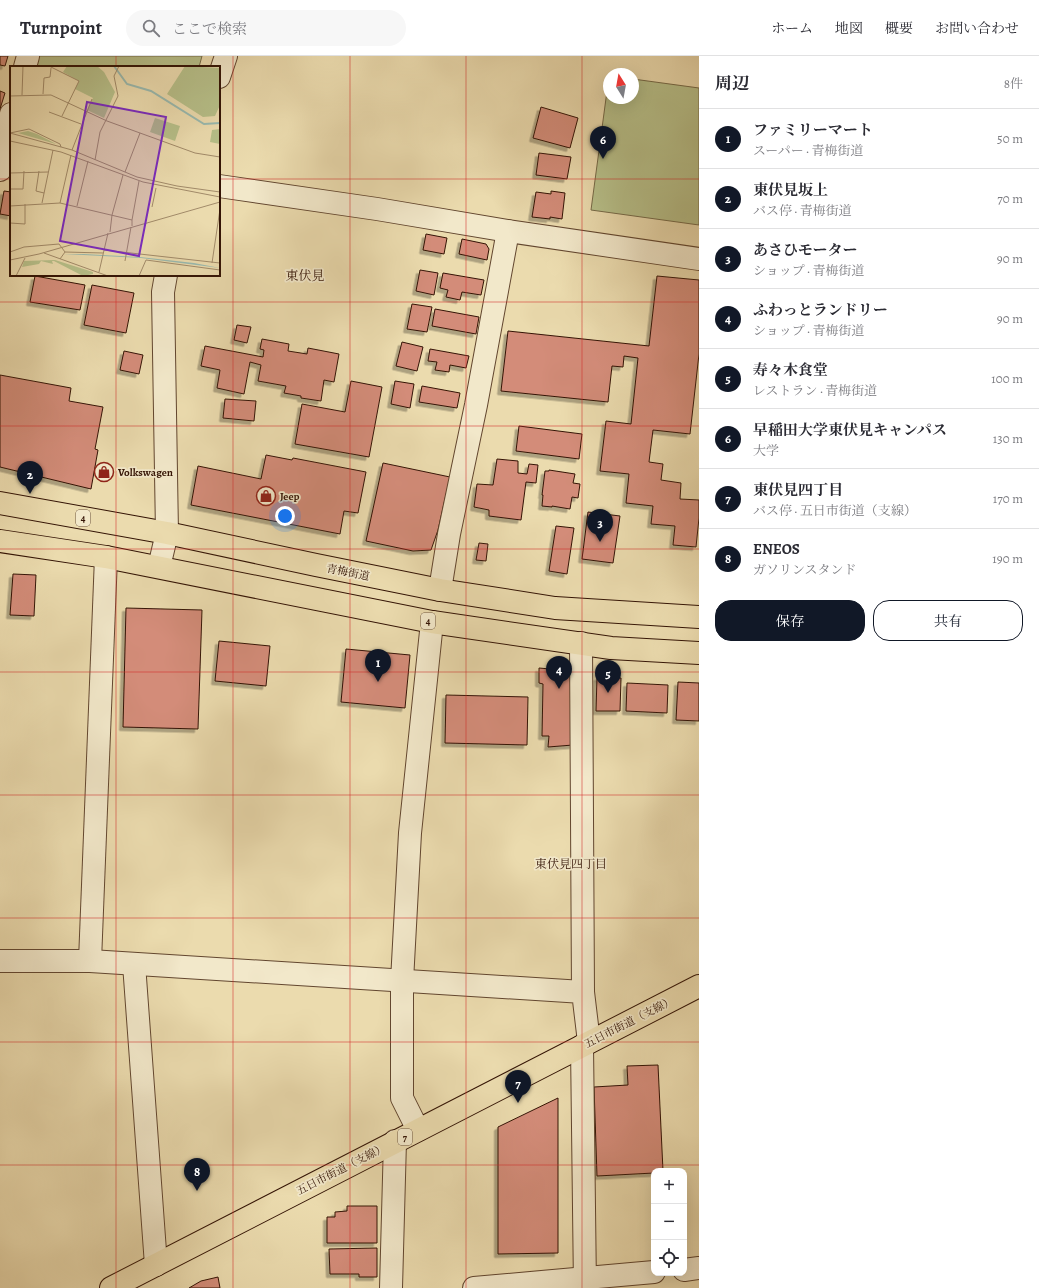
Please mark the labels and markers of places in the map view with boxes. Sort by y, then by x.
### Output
pin: 6 [590,126,616,159]
pin: 2 [17,461,43,494]
shop icon: Volkswagen [93,461,115,483]
place label: Volkswagen [117,465,173,480]
shop icon: Jeep [255,485,277,507]
place label: Jeep [280,489,299,504]
pin: 3 [587,509,613,542]
pin: 1 [365,649,391,682]
pin: 4 [546,656,572,689]
pin: 5 [595,660,621,693]
pin: 7 [505,1070,531,1103]
pin: 8 [184,1158,210,1191]

